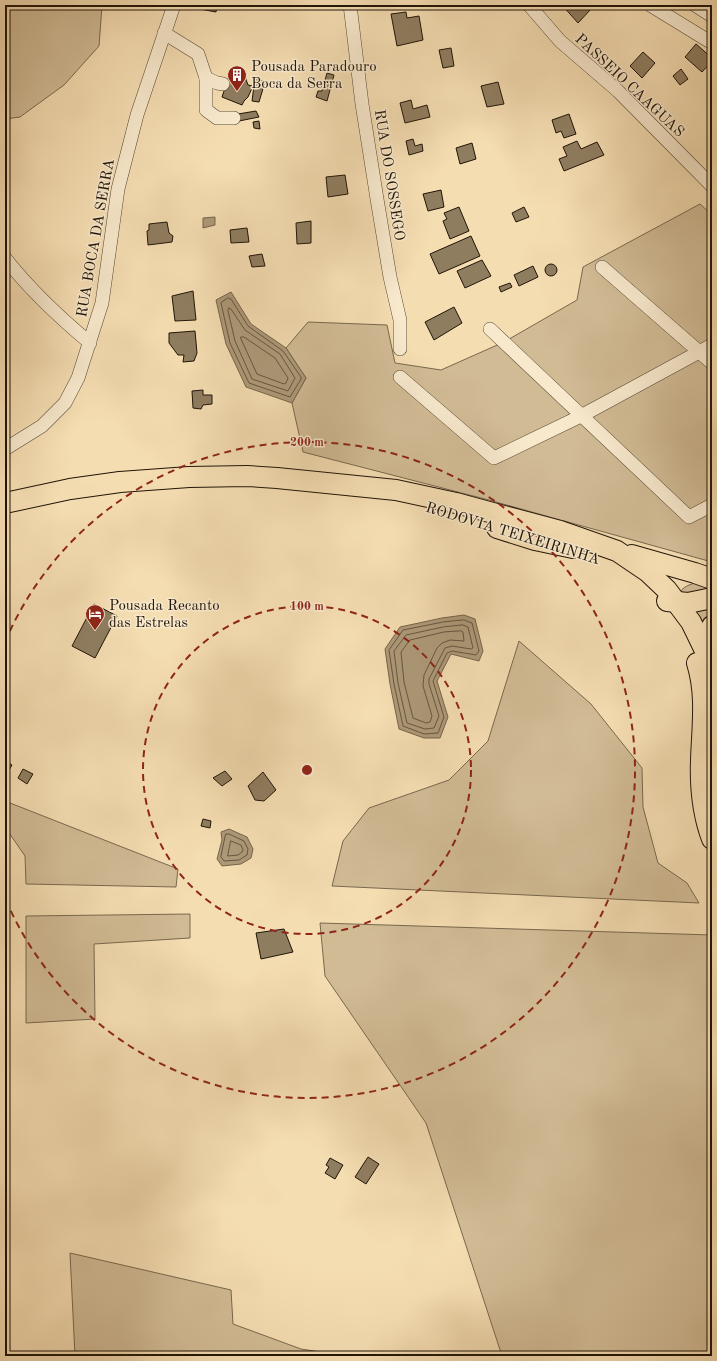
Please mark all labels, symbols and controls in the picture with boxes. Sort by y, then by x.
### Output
street label: PASSEIO CAAGUAS [571,32,687,140]
place label: Pousada Paradouro Boca da Serra [251,60,377,92]
building icon: Pousada Paradouro Boca da Serra [226,64,248,92]
street label: RUA DO SOSSEGO [371,109,406,242]
street label: RUA BOCA DA SERRA [75,157,118,319]
text: 200 m [290,437,324,449]
street label: RODOVIA TEIXEIRINHA [424,501,602,568]
place label: Pousada Recanto das Estrelas [109,599,220,631]
text: 100 m [290,601,324,613]
hotel icon: Pousada Recanto das Estrelas [84,603,106,631]
centre of rings [300,763,314,777]

